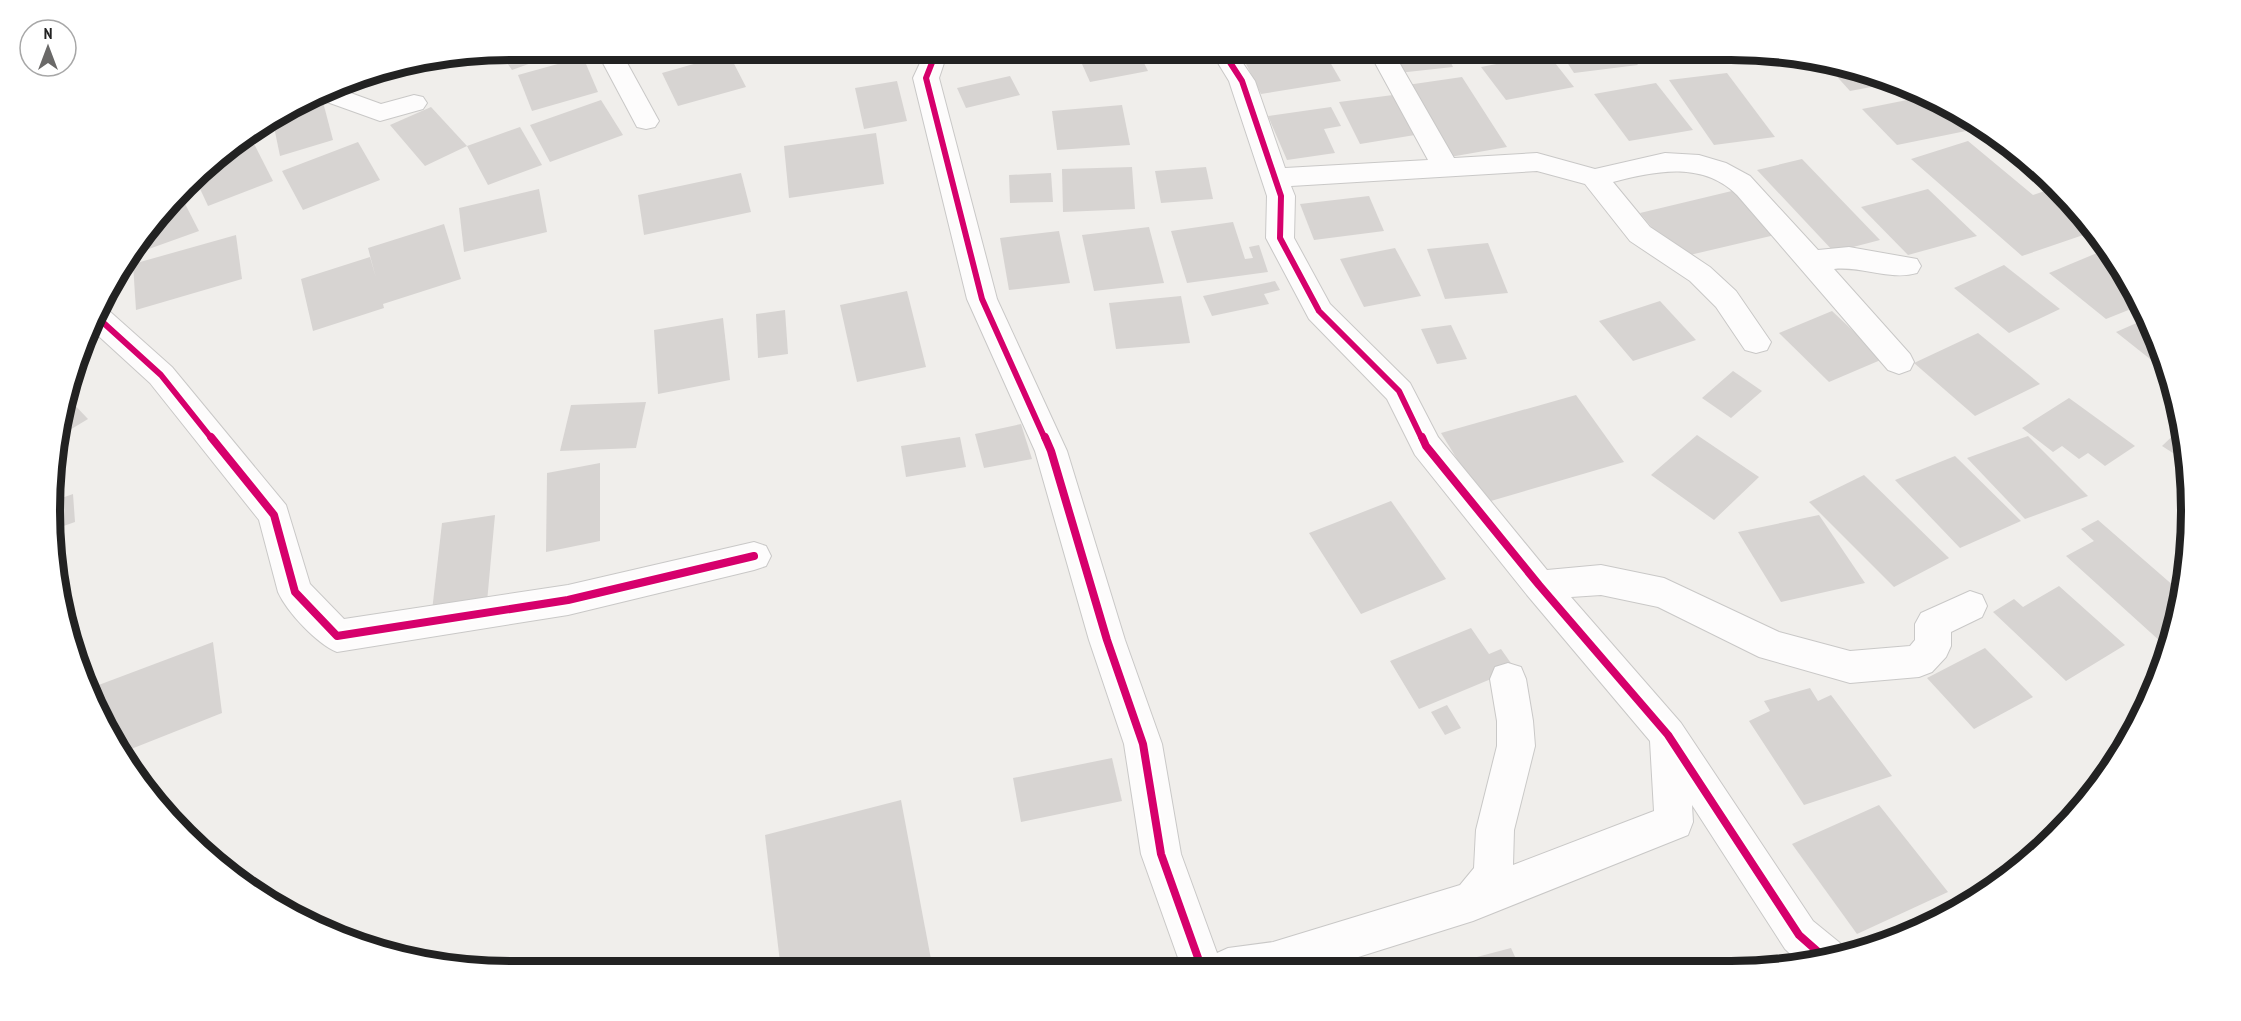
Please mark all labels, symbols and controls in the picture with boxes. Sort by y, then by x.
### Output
north arrow [18,18,78,78]
text: N [44,23,52,43]

